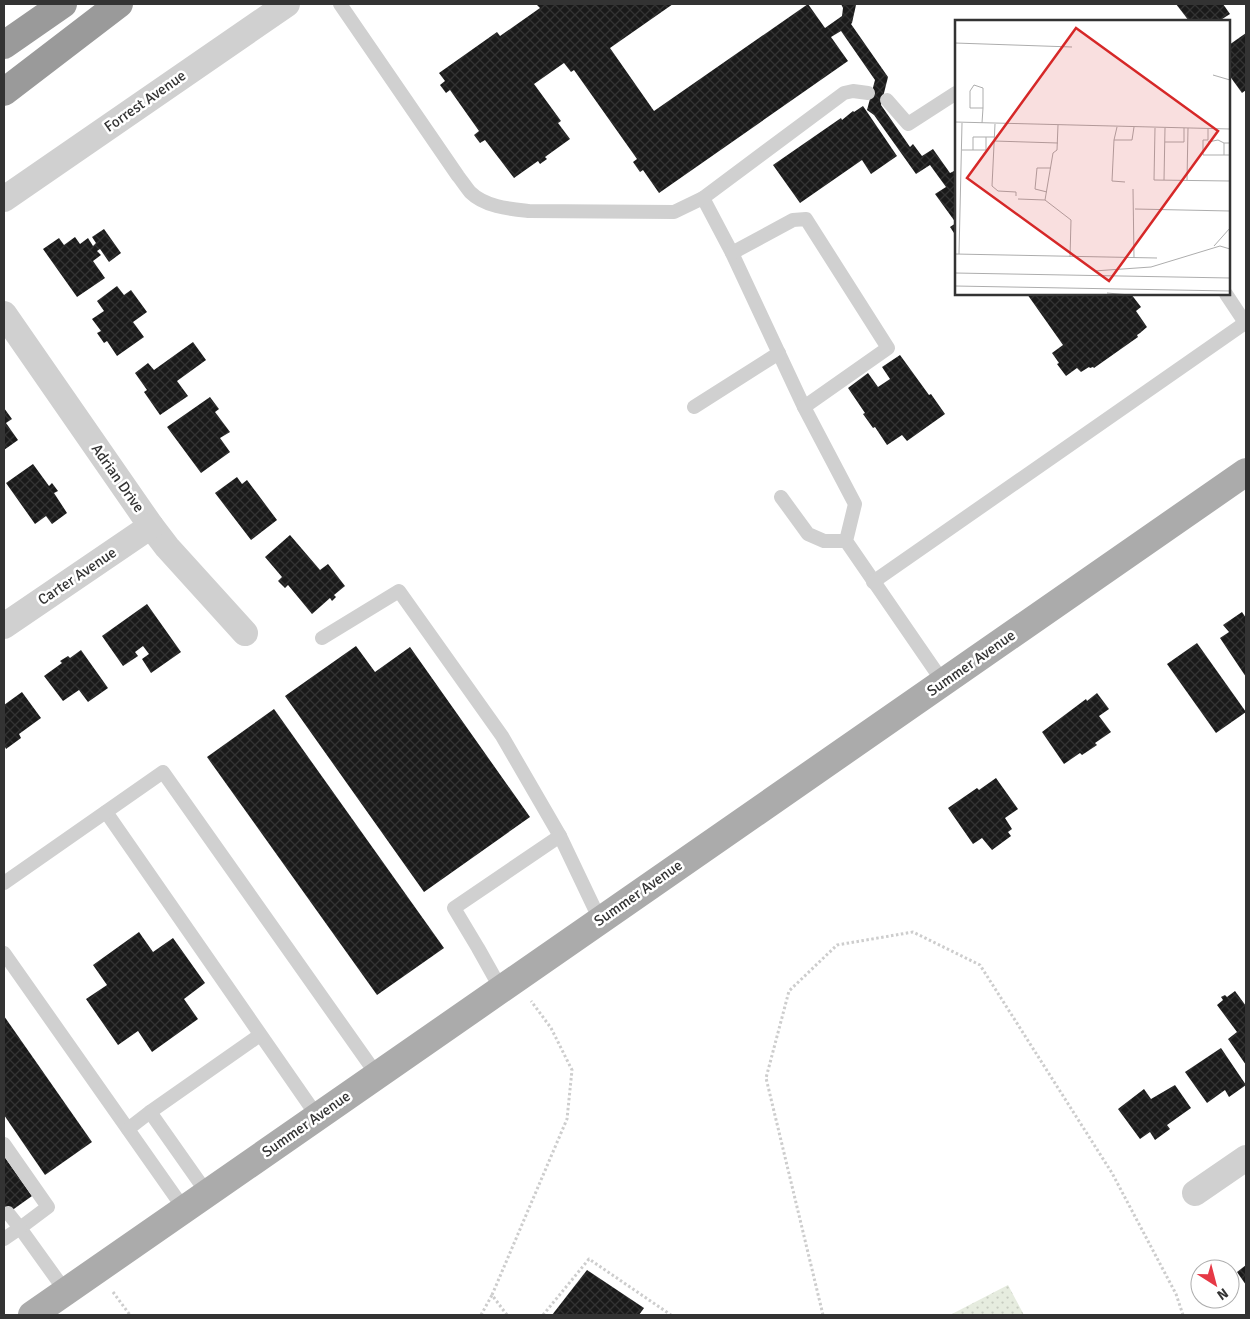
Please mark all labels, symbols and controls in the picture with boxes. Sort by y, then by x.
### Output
inset map [955,20,1230,295]
street label: Forrest Avenue [101,66,189,136]
street label: Adrian Drive [88,440,148,516]
street label: Carter Avenue [34,543,120,609]
street label: Summer Avenue [923,626,1019,700]
street label: Summer Avenue [590,856,686,930]
street label: Summer Avenue [258,1087,354,1161]
north arrow [1190,1259,1240,1309]
text: N [1213,1284,1231,1304]

